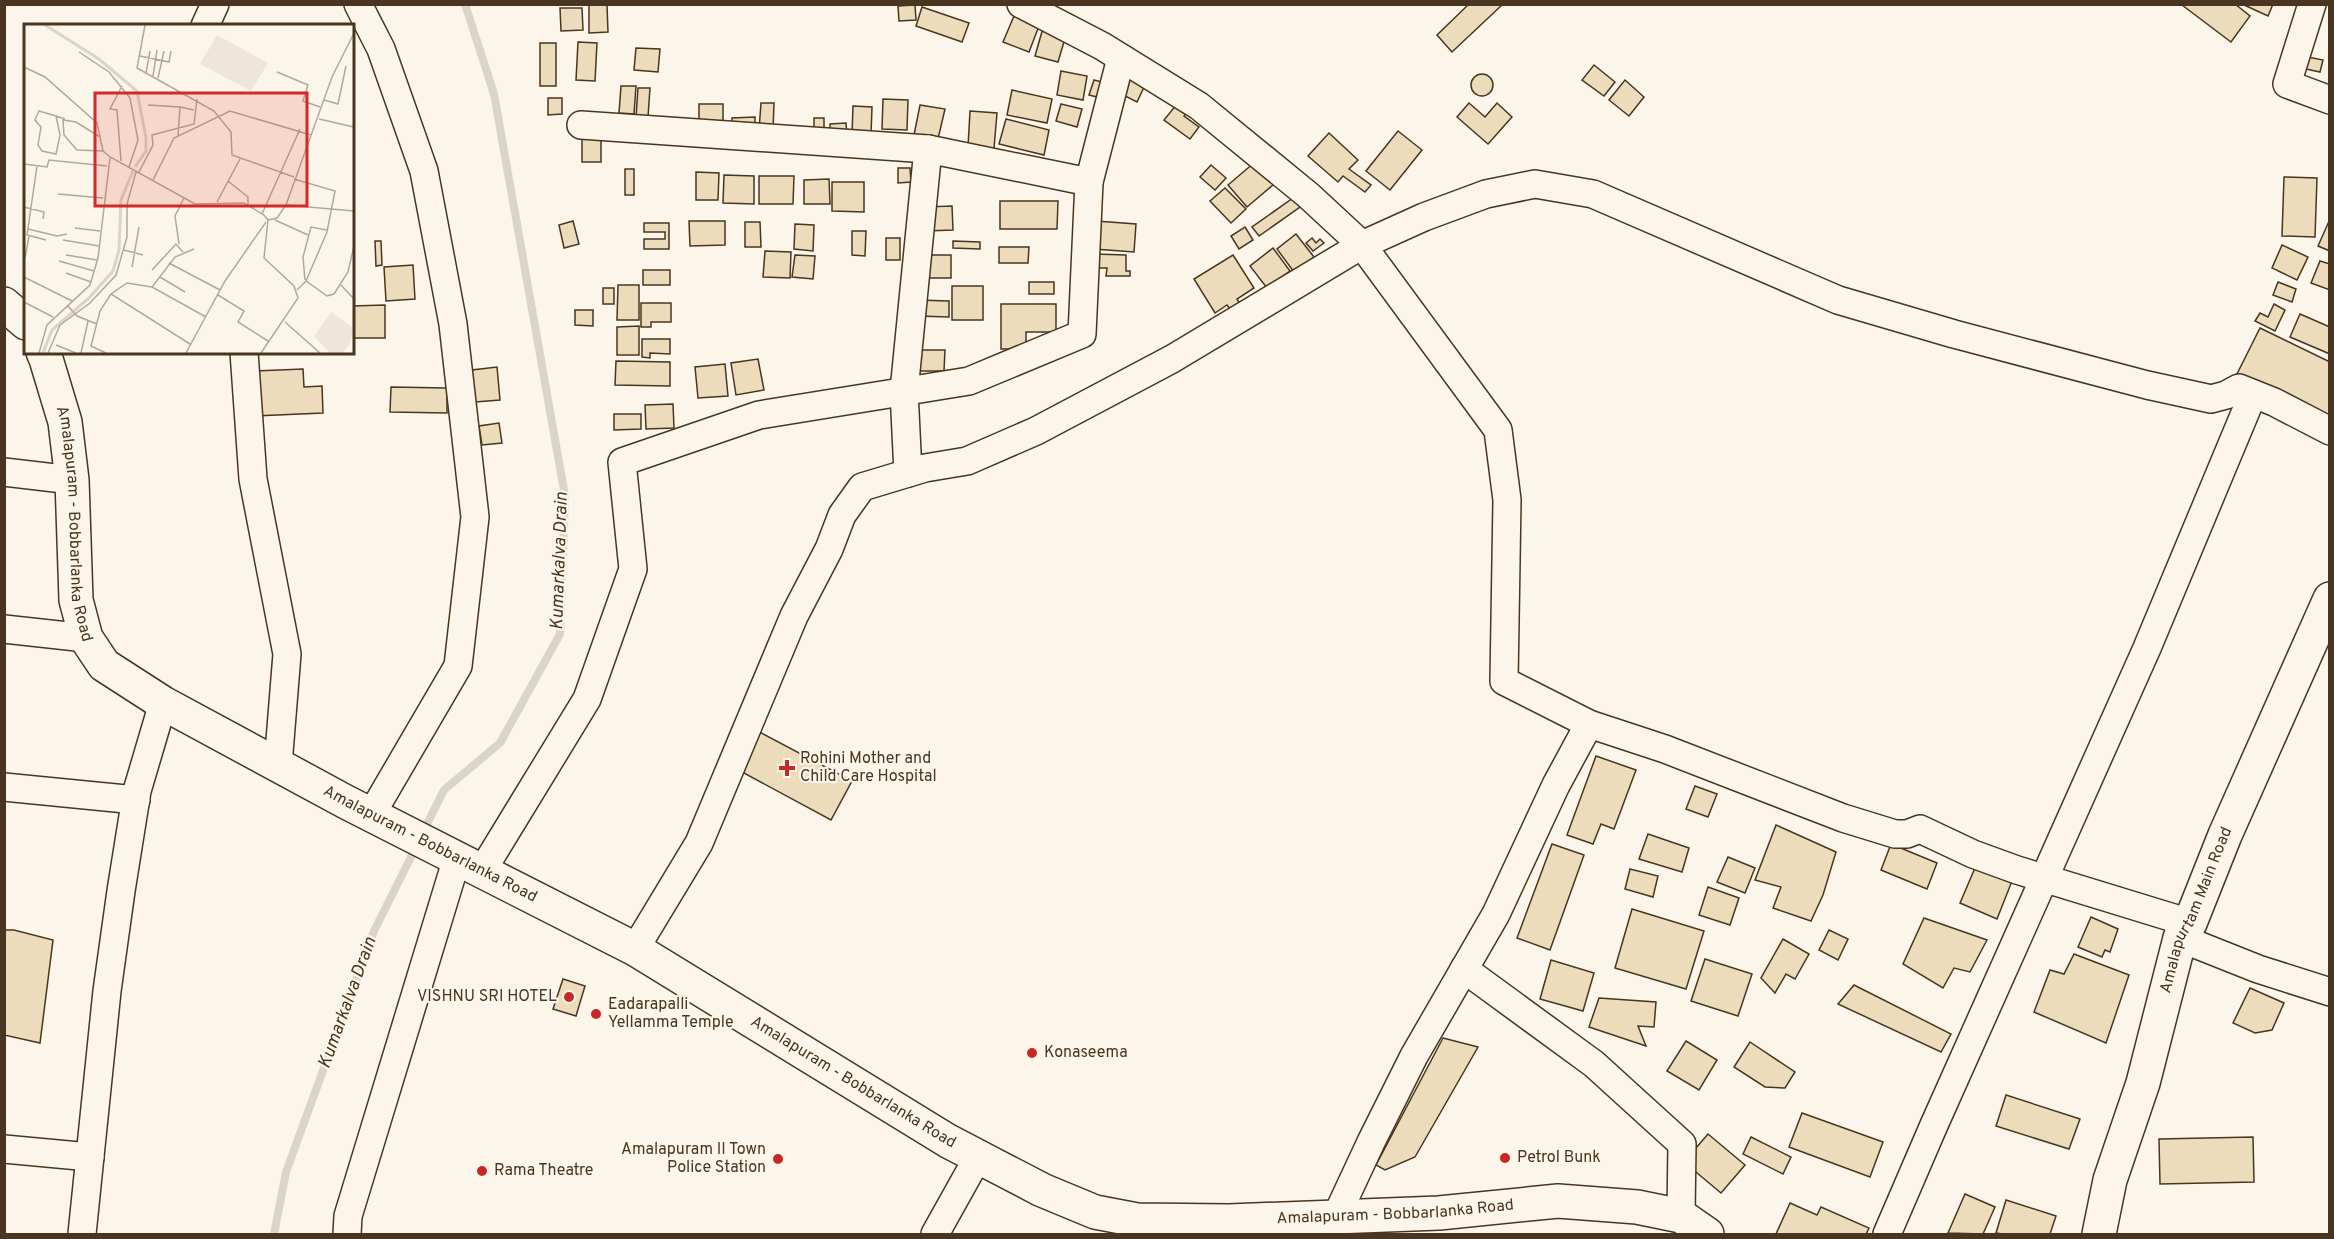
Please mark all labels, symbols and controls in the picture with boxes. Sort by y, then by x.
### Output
inset map [24,24,354,354]
street label: Amalapuram - Bobbarlanka Road [51,404,97,644]
water label: Kumarkalva Drain [546,491,574,630]
place label: Rohini Mother and Child Care Hospital [800,749,937,787]
marker: Rohini Mother and Child Care Hospital [778,759,796,777]
street label: Amalapuram - Bobbarlanka Road [319,781,540,907]
street label: Amalapurtam Main Road [2156,824,2237,995]
water label: Kumarkalva Drain [314,934,383,1072]
place label: VISHNU SRI HOTEL [417,987,557,1007]
marker: VISHNU SRI HOTEL [562,990,576,1004]
place label: Eadarapalli Yellamma Temple [608,995,734,1033]
marker: Eadarapalli Yellamma Temple [589,1007,603,1021]
street label: Amalapuram - Bobbarlanka Road [747,1012,959,1153]
place label: Konaseema [1044,1043,1128,1063]
marker: Konaseema [1025,1046,1039,1060]
place label: Amalapuram II Town Police Station [621,1140,766,1178]
place label: Petrol Bunk [1517,1148,1601,1168]
marker: Petrol Bunk [1498,1151,1512,1165]
marker: Amalapuram II Town Police Station [771,1152,785,1166]
place label: Rama Theatre [494,1161,593,1181]
marker: Rama Theatre [475,1164,489,1178]
street label: Amalapuram - Bobbarlanka Road [1276,1196,1515,1229]

